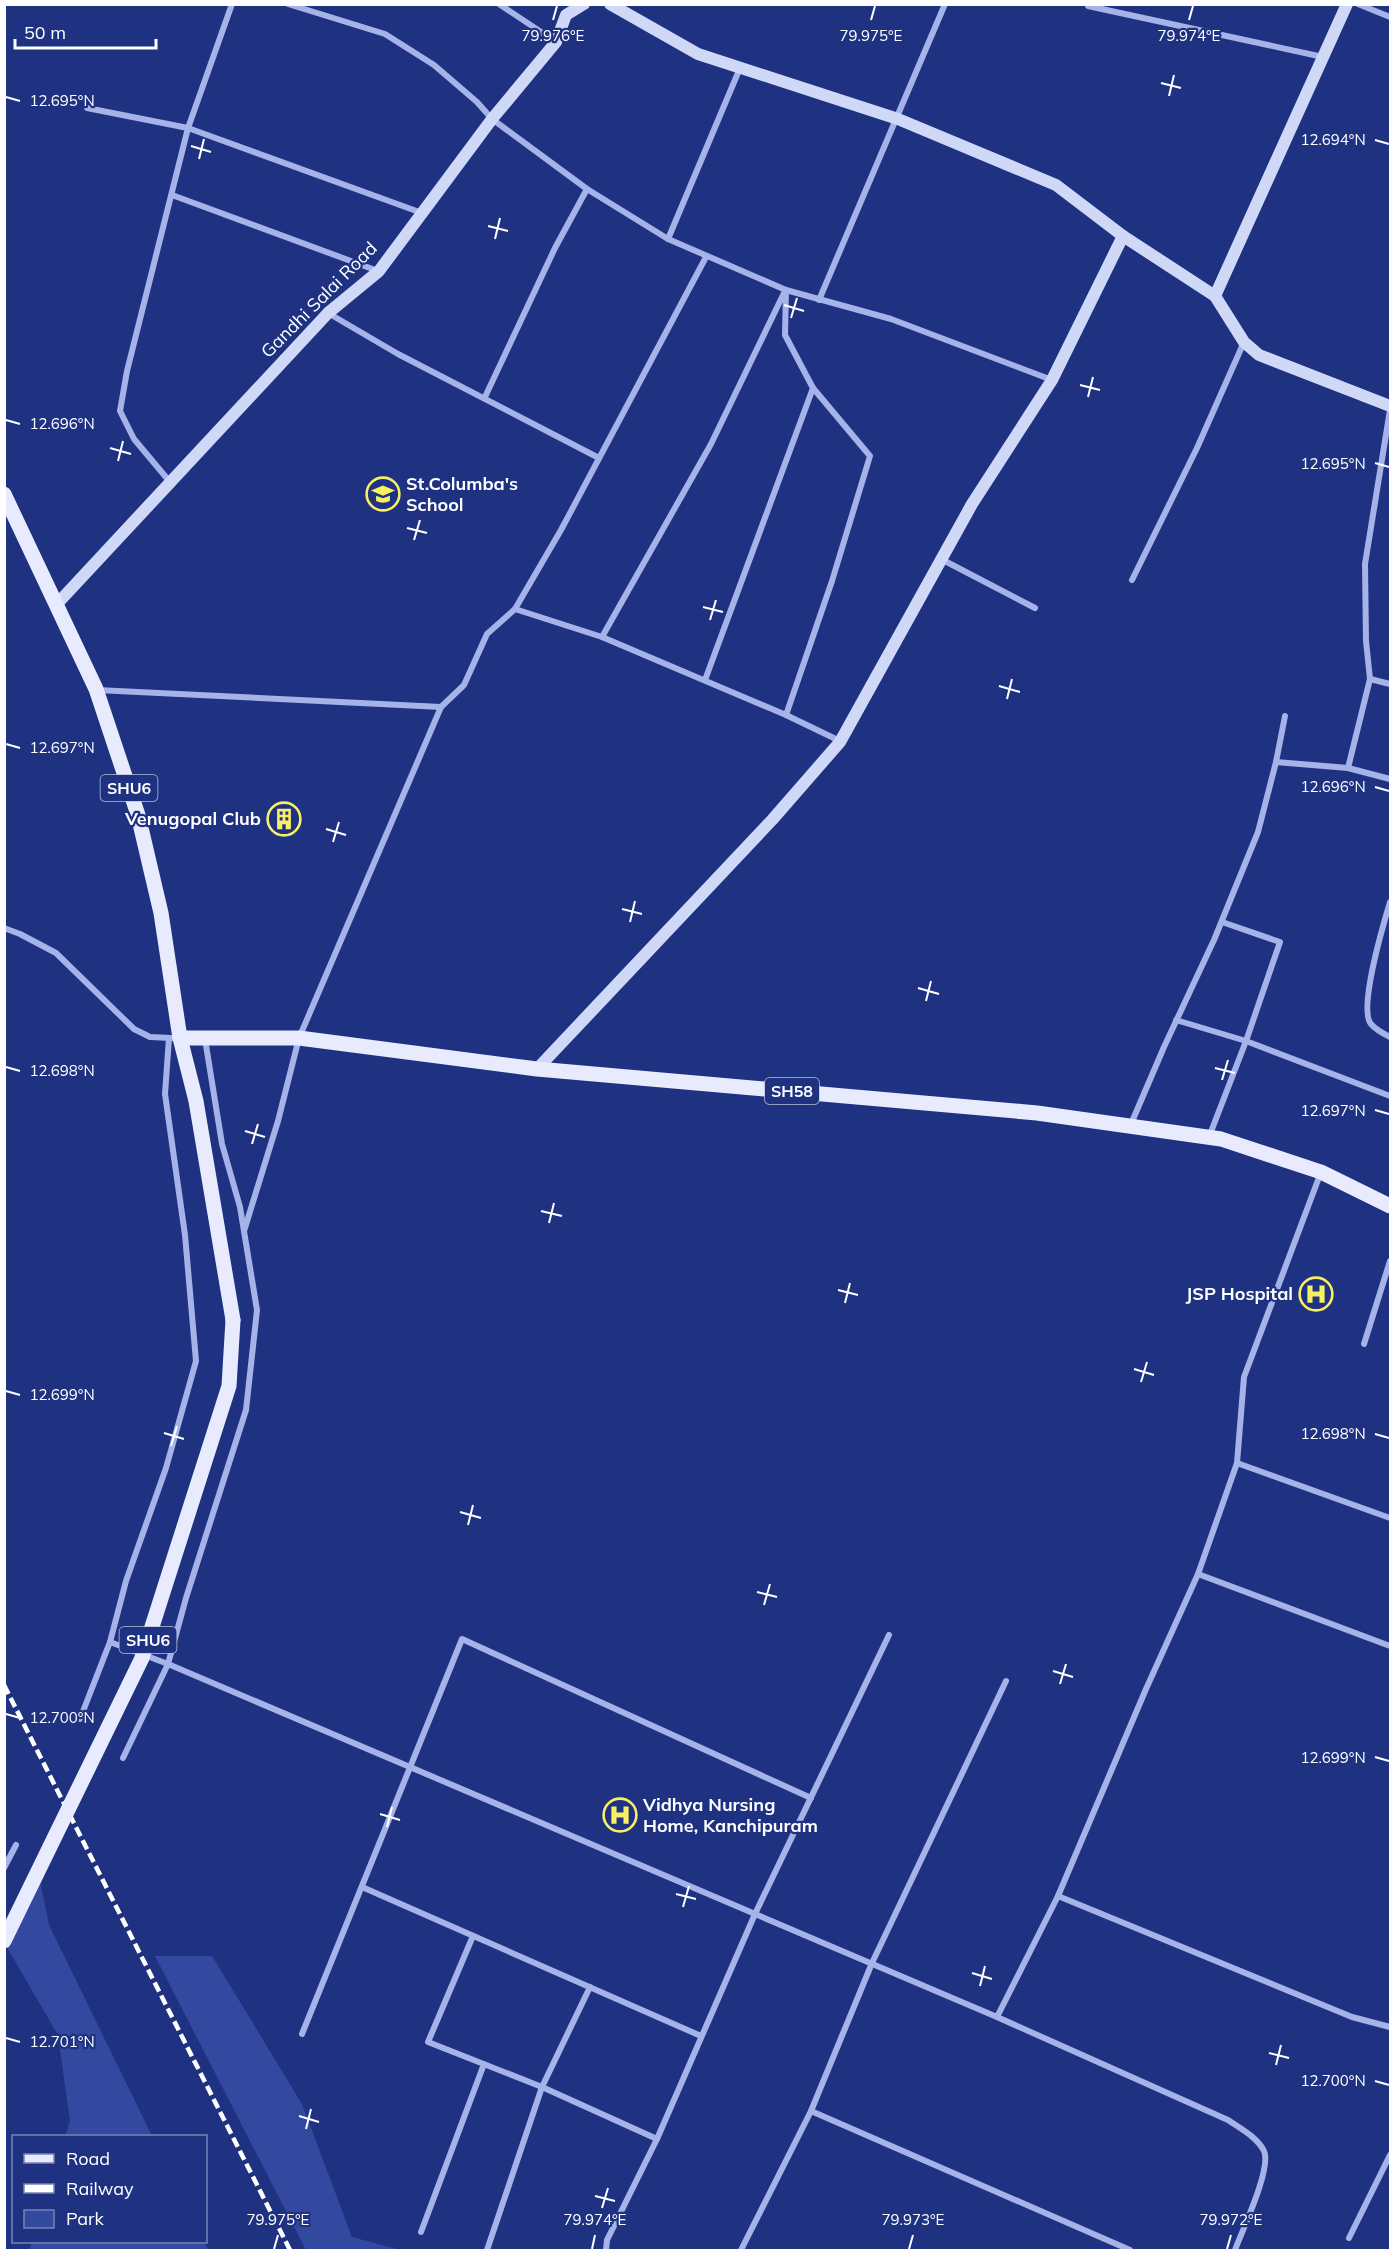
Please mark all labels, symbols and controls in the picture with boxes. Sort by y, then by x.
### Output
scale bar [15,12,156,50]
text: 50 m [24,21,66,44]
text: 79.976°E [522,26,585,45]
text: 79.975°E [840,26,903,45]
text: 79.974°E [1158,26,1221,45]
text: 12.695°N [29,91,95,110]
text: 12.694°N [1300,130,1366,149]
street label: Gandhi Salai Road [256,237,382,363]
text: 12.696°N [29,414,95,433]
text: 12.695°N [1300,454,1366,473]
place label: St.Columba's School [406,472,518,516]
school or university icon: St.Columba's School [365,476,401,512]
text: 12.697°N [29,738,95,757]
road number: SHU6 [100,775,158,801]
text: 12.696°N [1300,777,1366,796]
building icon: Venugopal Club [266,801,302,837]
place label: Venugopal Club [124,807,261,830]
text: 12.698°N [29,1061,95,1080]
road number: SH58 [765,1078,819,1104]
text: 12.697°N [1300,1101,1366,1120]
hospital icon: JSP Hospital [1298,1276,1334,1312]
place label: JSP Hospital [1186,1282,1293,1305]
text: 12.699°N [29,1385,95,1404]
text: 12.698°N [1300,1424,1366,1443]
road number: SHU6 [120,1627,176,1653]
text: 12.700°N [29,1708,95,1727]
text: 12.699°N [1300,1748,1366,1767]
place label: Vidhya Nursing Home, Kanchipuram [642,1793,818,1837]
hospital icon: Vidhya Nursing Home, Kanchipuram [602,1797,638,1833]
text: 12.701°N [29,2032,95,2051]
text: 12.700°N [1300,2071,1366,2090]
legend [12,2135,207,2243]
text: Road [66,2147,110,2170]
text: Railway [66,2177,134,2200]
text: Park [66,2207,105,2230]
text: 79.975°E [247,2210,310,2229]
text: 79.974°E [564,2210,627,2229]
text: 79.973°E [882,2210,945,2229]
text: 79.972°E [1200,2210,1263,2229]

